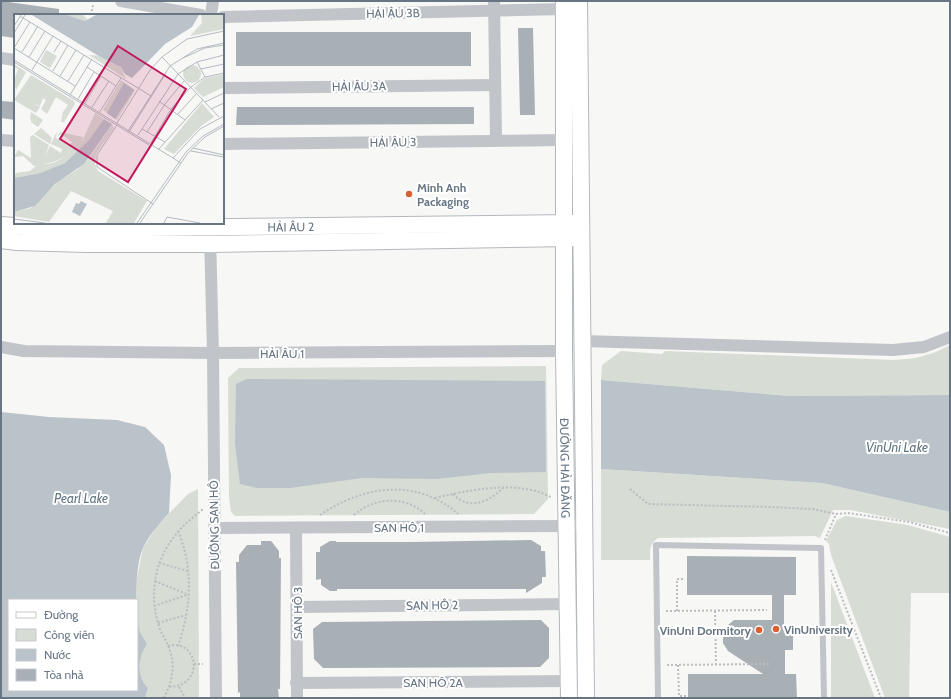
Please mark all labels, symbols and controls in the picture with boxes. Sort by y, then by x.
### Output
street label: HẢI ÂU 3B [366,5,420,21]
inset map [14,14,224,224]
street label: HẢI ÂU 3A [332,78,387,94]
street label: HẢI ÂU 3 [370,134,416,150]
place label: Minh Anh Packaging [417,180,469,209]
marker: Minh Anh Packaging [404,189,414,199]
street label: HẢI ÂU 2 [267,219,314,234]
street label: HẢI ÂU 1 [260,346,304,361]
street label: ĐƯỜNG HẢI ĐĂNG [557,418,574,518]
water label: VinUni Lake [866,439,928,455]
street label: ĐƯỜNG SAN HÔ [206,480,222,570]
water label: Pearl Lake [54,490,108,506]
street label: SAN HÔ 1 [374,520,424,535]
street label: SAN HÔ 3 [290,587,305,639]
street label: SAN HÔ 2 [406,597,458,613]
legend [8,599,138,691]
text: Đường [44,607,79,622]
place label: VinUniversity [784,622,854,637]
place label: VinUni Dormitory [660,623,752,638]
marker: VinUniversity [771,624,781,634]
marker: VinUni Dormitory [754,625,764,635]
text: Công viên [44,627,95,642]
text: Nước [44,647,71,662]
text: Tòa nhà [44,667,84,682]
street label: SAN HÔ 2A [403,675,463,690]

